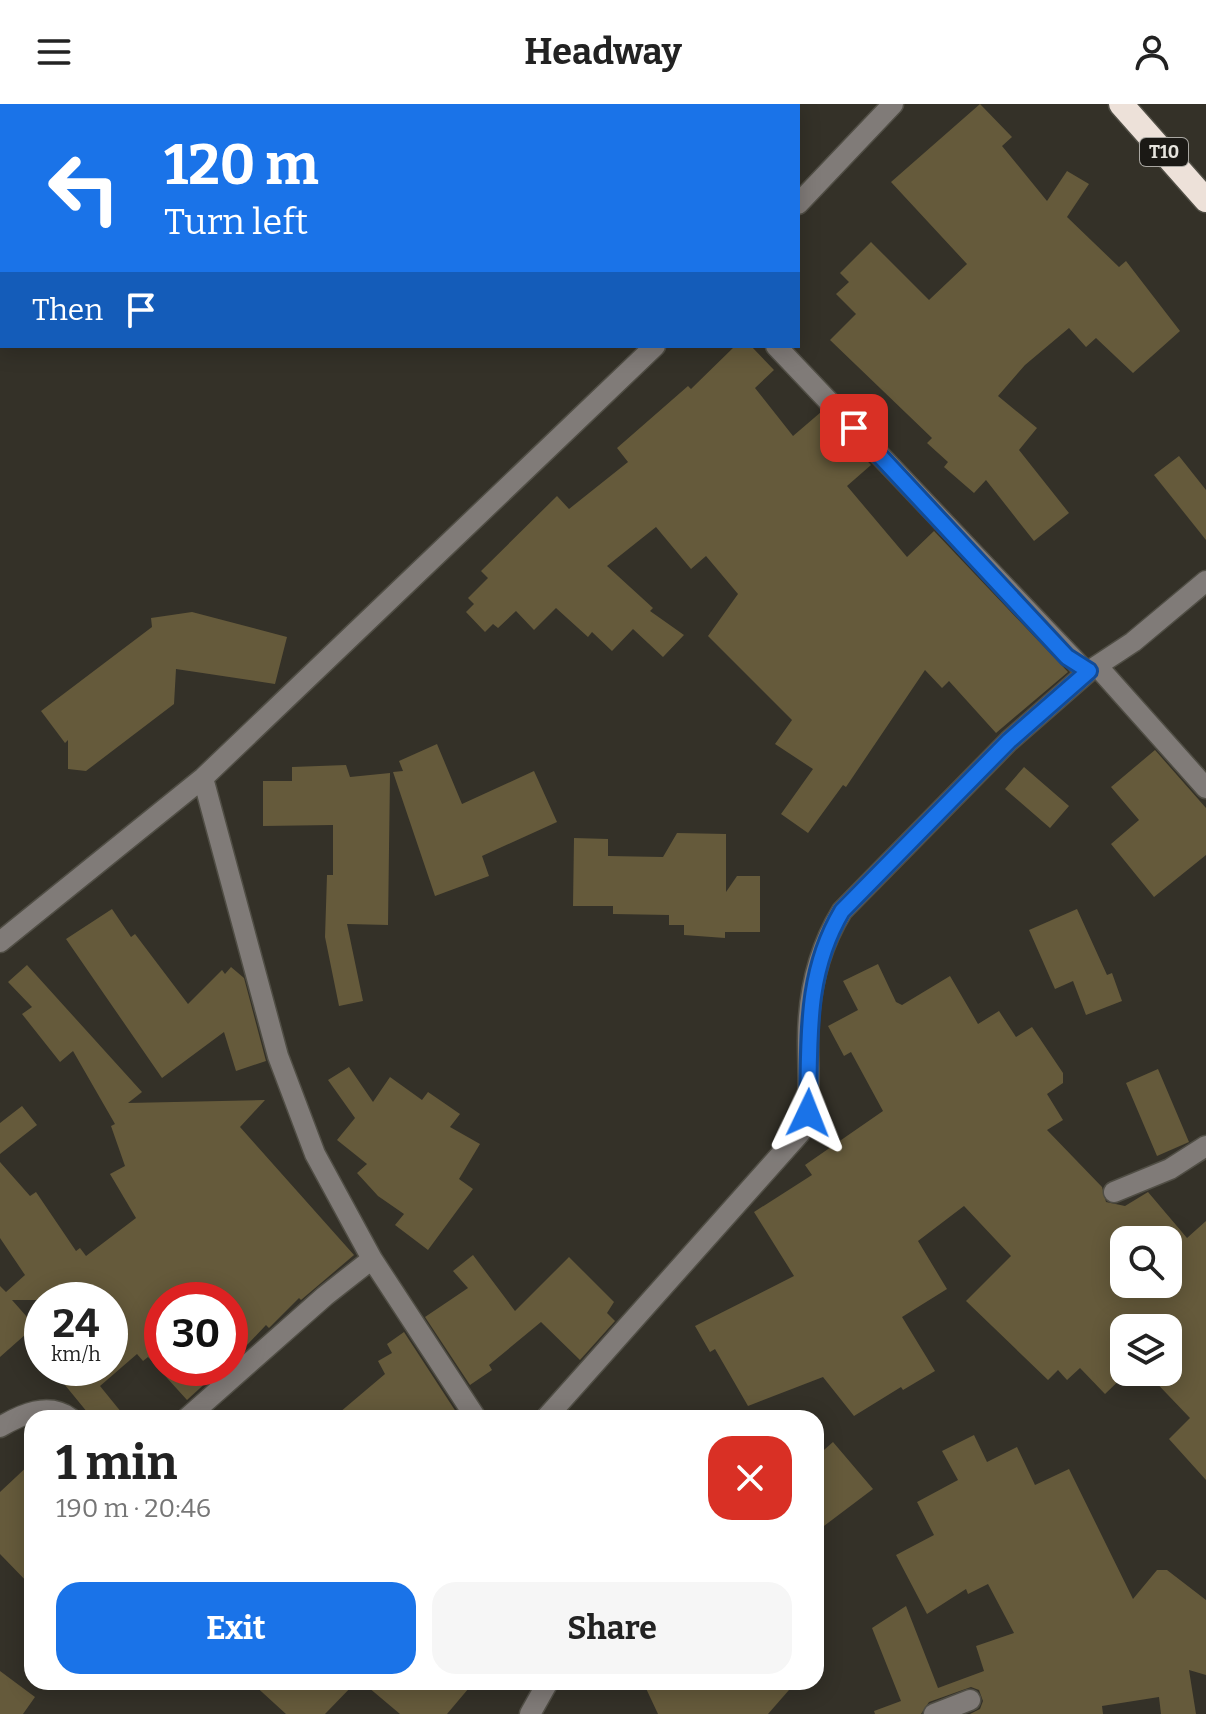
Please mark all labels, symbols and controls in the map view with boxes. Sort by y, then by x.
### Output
icon: menu [32,30,76,74]
text: Headway [524,30,682,74]
icon: person [1130,30,1174,74]
text: 120 m [164,132,319,199]
icon: left [32,136,136,240]
road number: T10 [1140,138,1188,166]
text: Turn left [164,200,308,244]
icon: arrive [119,288,163,332]
text: Then [32,292,103,328]
pin [820,394,888,462]
icon: arrive [832,406,876,450]
position arrow [766,1071,850,1155]
map controls [1110,1226,1182,1386]
button: search [1110,1226,1182,1298]
speed limit sign: 30 [144,1282,248,1386]
text: 24 [53,1300,99,1348]
button: layers [1110,1314,1182,1386]
text: km/h [51,1342,101,1366]
text: 1 min [56,1434,177,1492]
button: close [708,1436,792,1520]
text: 190 m · 20:46 [56,1493,211,1524]
button: Exit [56,1582,416,1674]
button: Share [432,1582,792,1674]

